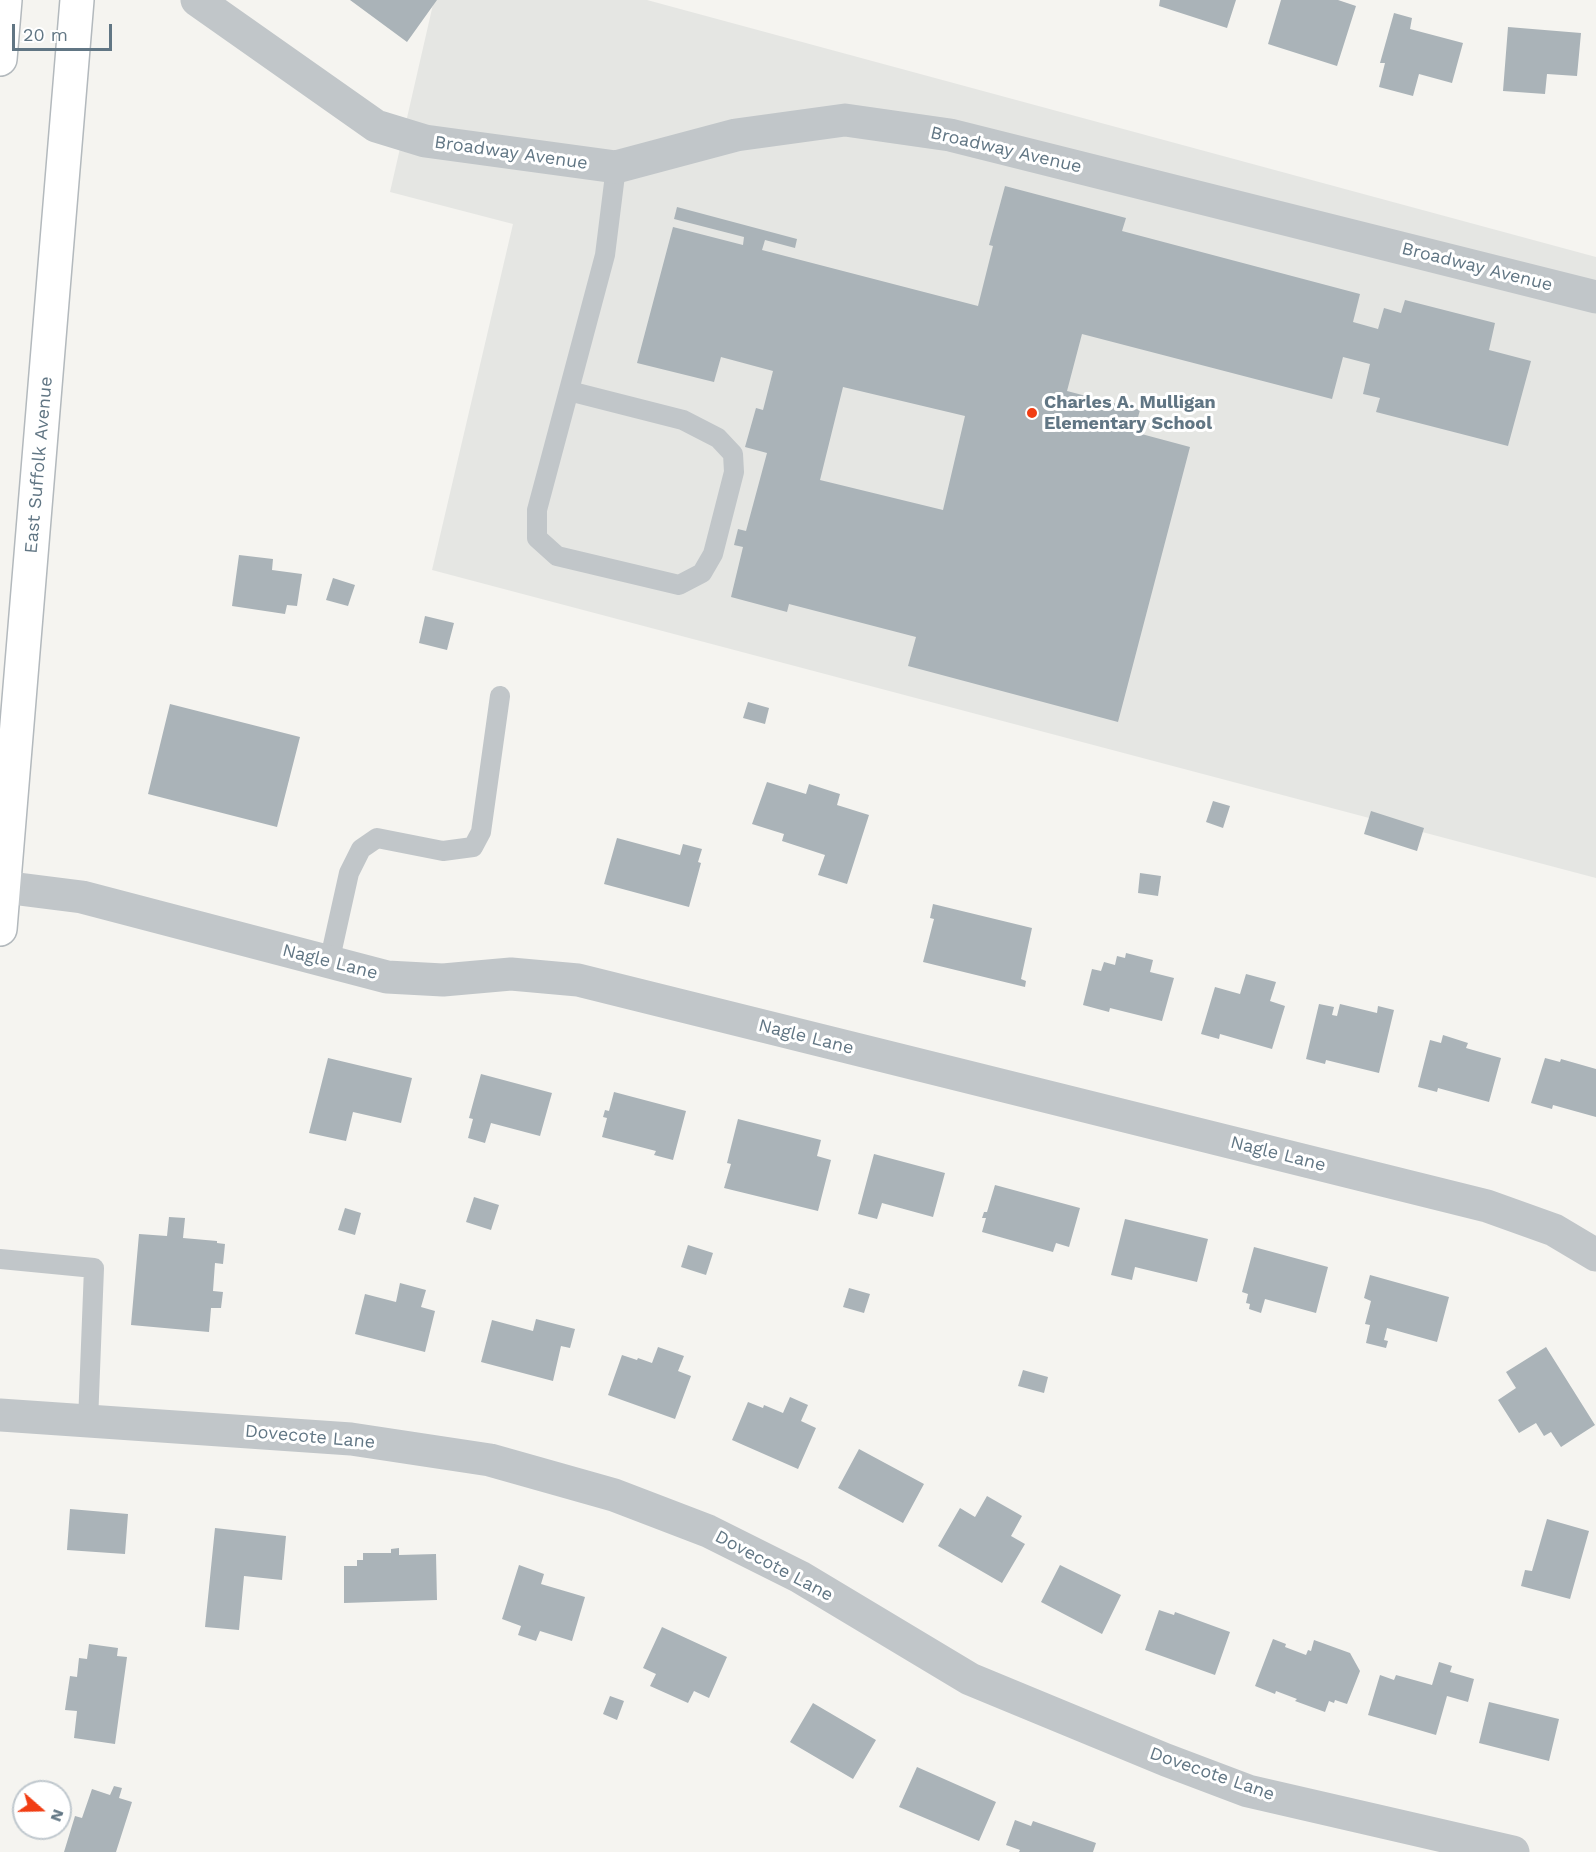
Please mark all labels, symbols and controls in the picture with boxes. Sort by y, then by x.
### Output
scale bar [15,12,116,50]
text: 20 m [23,24,68,45]
street label: Broadway Avenue [928,122,1084,178]
street label: Broadway Avenue [433,132,589,174]
street label: Broadway Avenue [1399,238,1555,296]
street label: East Suffolk Avenue [21,376,57,554]
place label: Charles A. Mulligan Elementary School [1044,392,1216,434]
marker: Charles A. Mulligan Elementary School [1025,406,1039,420]
street label: Nagle Lane [280,940,380,984]
street label: Nagle Lane [756,1015,856,1059]
street label: Nagle Lane [1228,1132,1328,1176]
street label: Dovecote Lane [244,1421,376,1453]
street label: Dovecote Lane [711,1526,837,1606]
street label: Dovecote Lane [1147,1742,1277,1806]
north arrow [12,1780,72,1840]
text: N [47,1807,68,1824]

